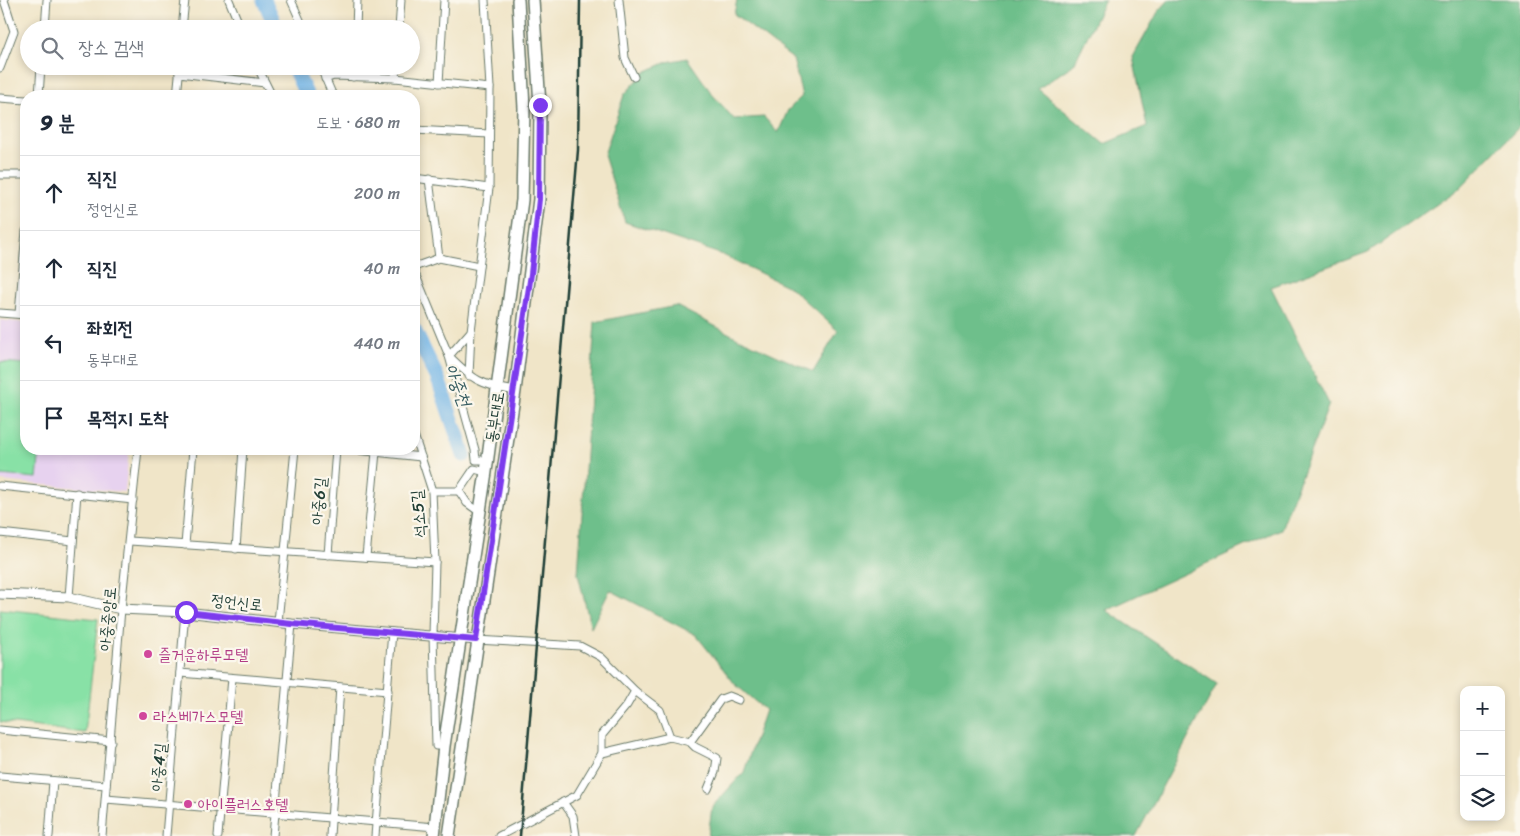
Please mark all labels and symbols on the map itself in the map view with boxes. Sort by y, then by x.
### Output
route end [529,94,552,117]
water label: 아중천 [435,359,481,412]
street label: 동부대로 [476,389,513,445]
street label: 아중6길 [302,476,335,526]
street label: 석소5길 [402,488,435,539]
street label: 정언신로 [210,585,264,620]
street label: 아중중앙로 [90,586,125,652]
route start [175,601,198,624]
place label: 즐거운하루모텔 [158,640,248,669]
marker: 즐거운하루모텔 [142,648,154,660]
place label: 라스베가스모텔 [153,702,243,731]
marker: 라스베가스모텔 [137,710,149,722]
street label: 아중4길 [142,741,175,793]
place label: 아이플러스호텔 [198,790,288,819]
marker: 아이플러스호텔 [182,798,194,810]

